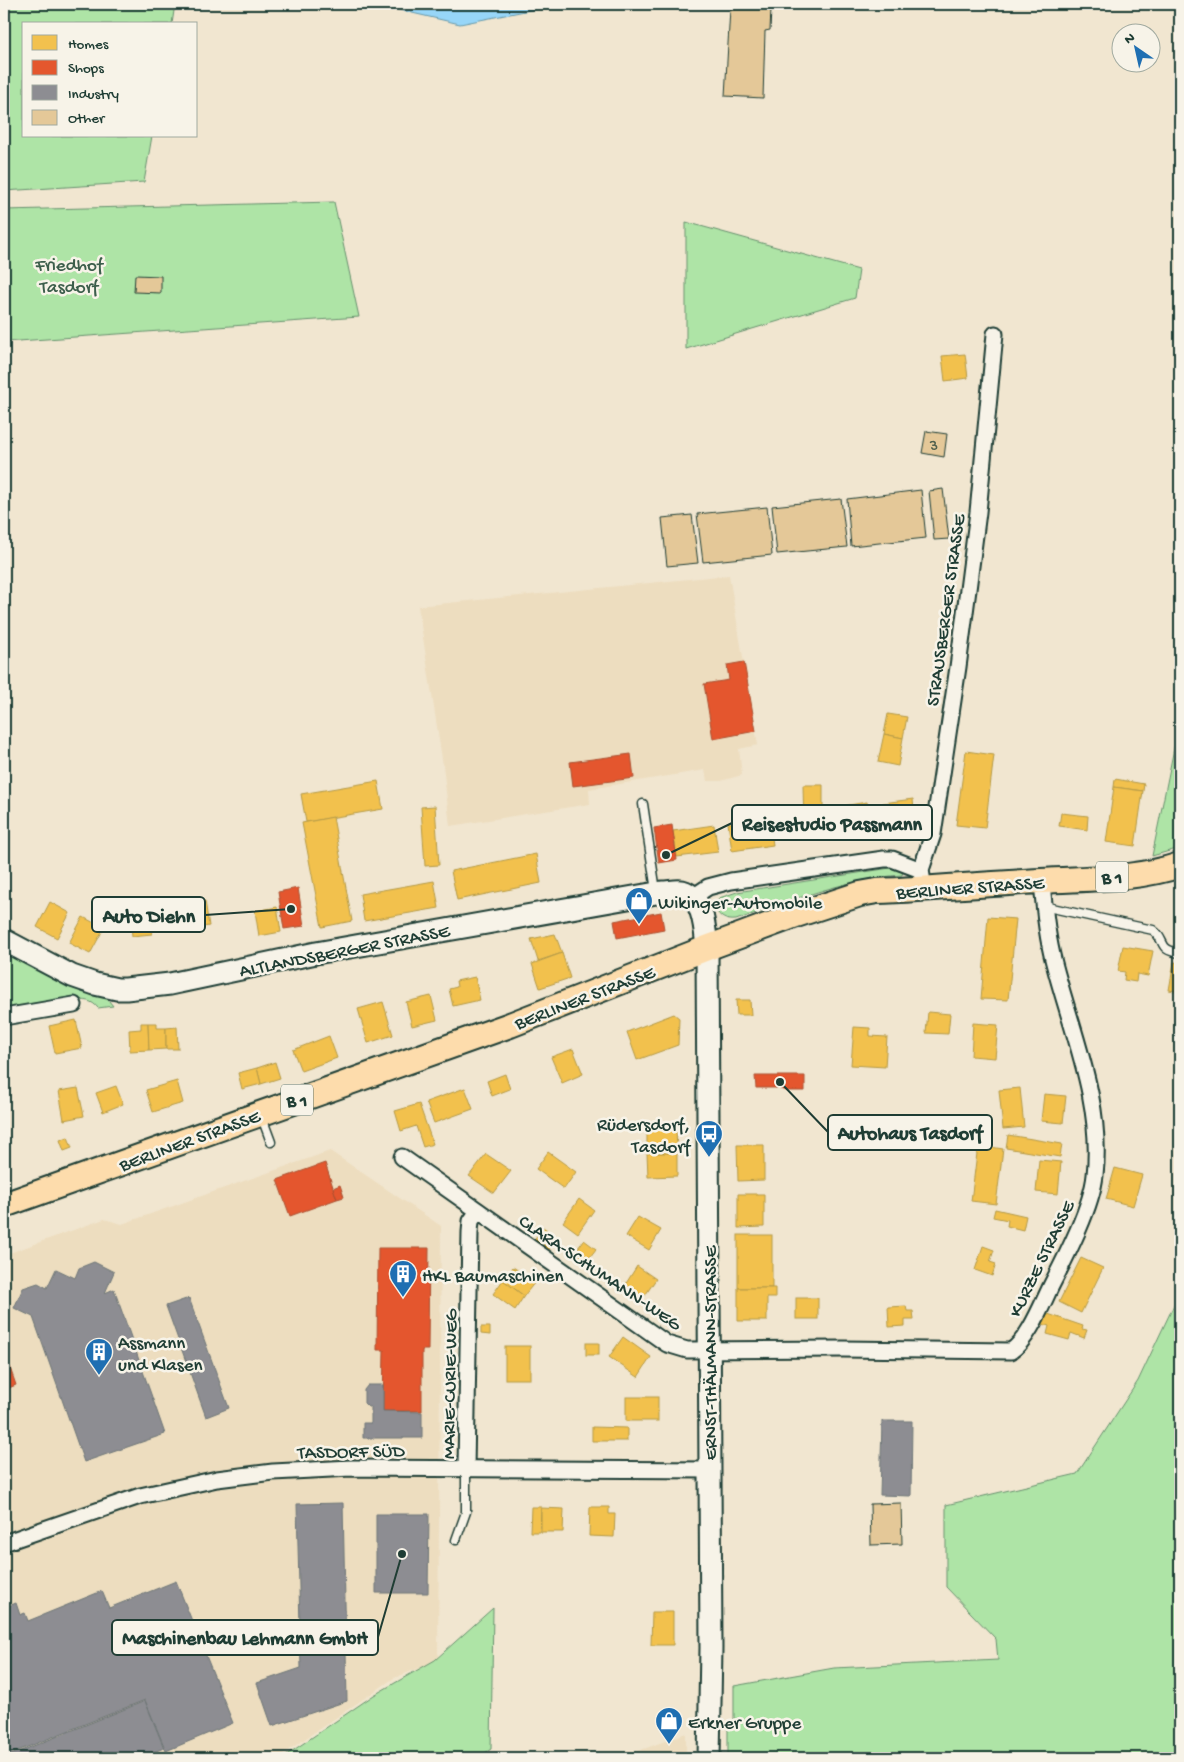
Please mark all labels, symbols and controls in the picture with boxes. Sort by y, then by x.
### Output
legend [22,22,198,138]
north arrow [1112,22,1162,72]
text: N [1122,30,1139,49]
text: Homes [68,36,109,54]
text: Shops [68,60,104,78]
text: Industry [68,86,120,104]
text: Other [68,110,106,128]
park label: Friedhof Tasdorf [34,255,105,300]
house number: 3 [929,438,938,457]
street label: STRAUSBERGER STRASSE [923,512,972,708]
callout: Reisestudio Passmann [732,805,932,840]
text: Reisestudio Passmann [741,815,923,838]
road number: B 1 [1096,862,1128,892]
street label: BERLINER STRASSE [894,873,1046,906]
shop icon: Wikinger-Automobile [624,886,654,925]
place label: Wikinger-Automobile [658,893,823,916]
callout: Auto Diehn [92,897,205,932]
text: Auto Diehn [102,907,196,930]
street label: ALTLANDSBERGER STRASSE [238,921,453,984]
street label: BERLINER STRASSE [511,962,660,1037]
road number: B 1 [281,1084,313,1116]
street label: BERLINER STRASSE [116,1106,265,1179]
place label: Rüdersdorf, Tasdorf [597,1115,692,1160]
callout: Autohaus Tasdorf [828,1115,992,1150]
bus stop icon: Rüdersdorf, Tasdorf [694,1119,724,1158]
text: Autohaus Tasdorf [837,1124,984,1147]
street label: KURZE STRASSE [1005,1196,1082,1322]
street label: CLARA-SCHUMANN-WEG [513,1211,686,1338]
street label: ERNST-THÄLMANN-STRASSE [701,1245,724,1460]
building icon: HKL Baumaschinen [388,1259,418,1298]
place label: HKL Baumaschinen [422,1266,564,1289]
street label: MARIE-CURIE-WEG [439,1308,464,1459]
place label: Assmann und Klasen [118,1333,203,1378]
building icon: Assmann und Klasen [84,1337,114,1376]
street label: TASDORF SÜD [296,1441,406,1466]
callout: Maschinenbau Lehmann GmbH [112,1620,378,1655]
text: Maschinenbau Lehmann GmbH [122,1629,368,1652]
shop icon: Erkner Gruppe [654,1706,684,1745]
place label: Erkner Gruppe [688,1713,801,1736]

